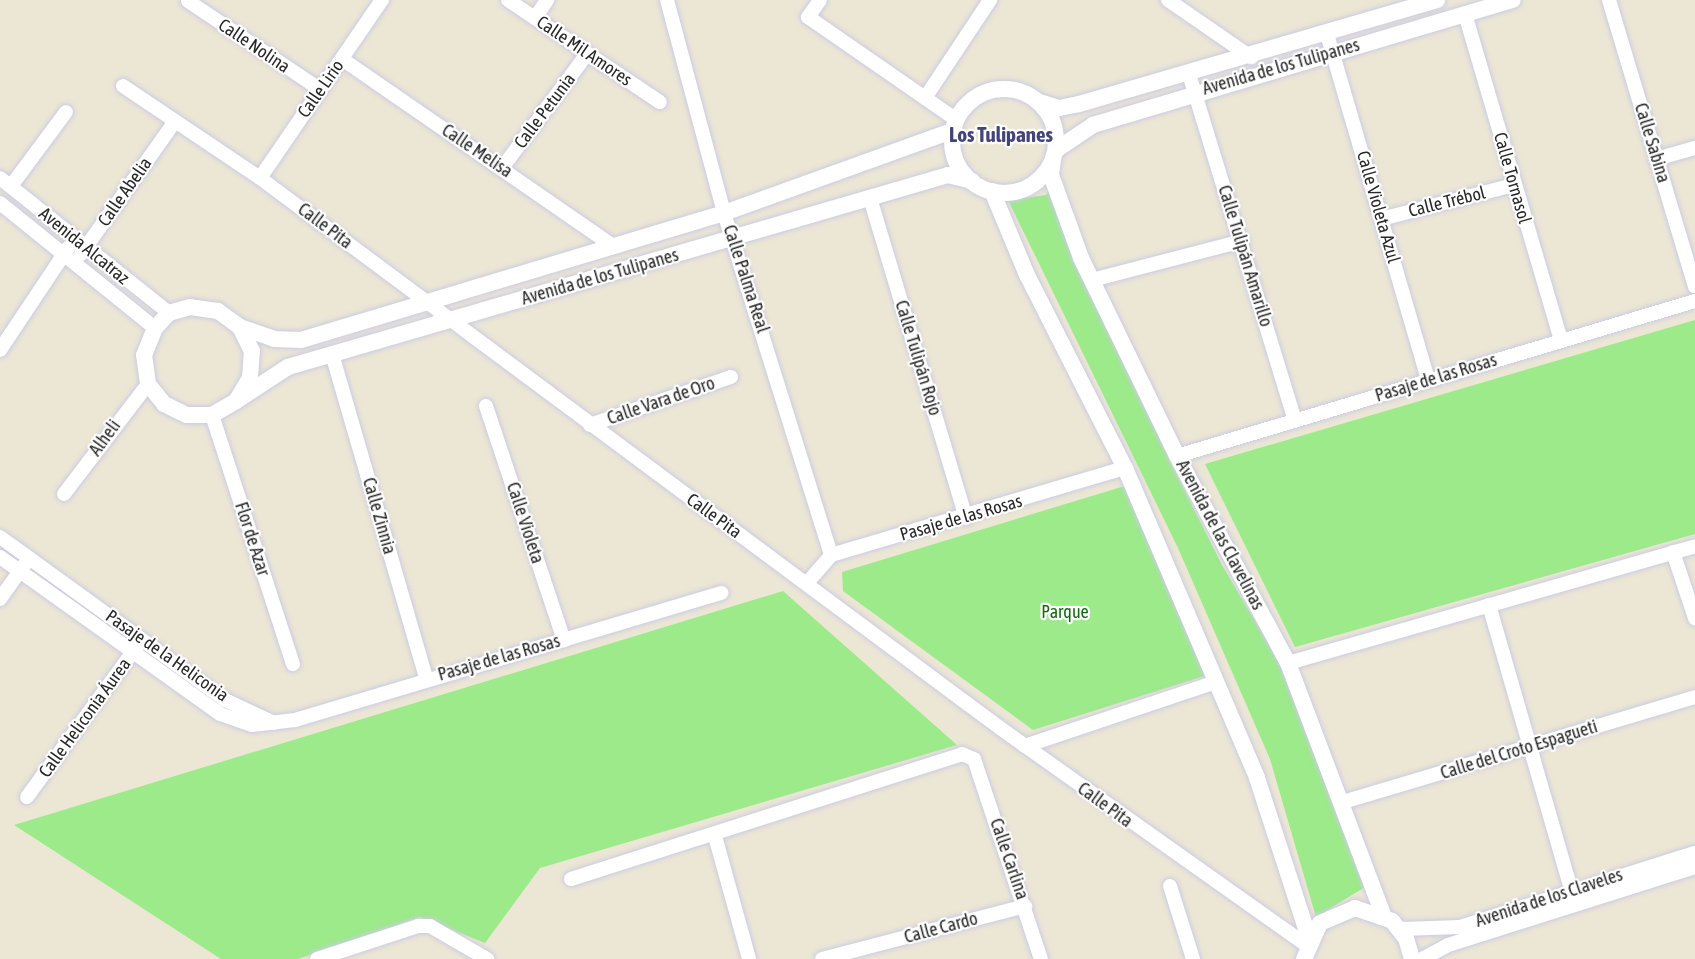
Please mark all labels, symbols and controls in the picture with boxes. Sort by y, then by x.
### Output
street label: Calle Mil Amores [532,11,636,91]
street label: Calle Nolina [214,14,294,78]
street label: Avenida de los Tulipanes [1200,34,1362,100]
street label: Calle Lirio [293,56,349,122]
street label: Calle Petunia [510,69,580,153]
street label: Calle Sabina [1630,101,1674,185]
street label: Calle Melisa [438,120,516,182]
district label: Los Tulipanes [949,121,1053,147]
street label: Calle Tornasol [1489,130,1535,226]
street label: Calle Violeta Azul [1352,149,1404,265]
street label: Calle Abelia [93,153,157,231]
street label: Calle Trébol [1406,182,1488,222]
street label: Calle Tulipán Amarillo [1213,183,1277,329]
street label: Calle Pita [293,199,357,253]
street label: Avenida Alcatraz [35,203,133,289]
street label: Calle Palma Real [718,222,774,336]
street label: Avenida de los Tulipanes [519,244,681,310]
street label: Calle Tulipán Rojo [890,298,946,418]
street label: Pasaje de las Rosas [1373,349,1499,407]
street label: Calle Vara de Oro [604,372,718,430]
street label: Alheli [85,416,125,460]
street label: Avenida de las Clavelinas [1171,456,1269,614]
street label: Calle Zinnia [358,475,400,557]
street label: Calle Violeta [502,480,548,566]
street label: Calle Pita [682,489,746,543]
street label: Pasaje de las Rosas [897,490,1025,546]
street label: Flor de Azar [230,499,274,579]
park label: Parque [1041,601,1089,623]
street label: Pasaje de la Heliconia [101,606,233,706]
street label: Pasaje de las Rosas [435,630,563,686]
street label: Calle Heliconia Áurea [34,654,136,782]
street label: Calle del Croto Espagueti [1438,716,1600,784]
street label: Calle Pita [1073,778,1137,832]
street label: Calle Carlina [985,816,1033,902]
street label: Avenida de los Claveles [1473,864,1625,932]
street label: Calle Cardo [902,908,980,948]

